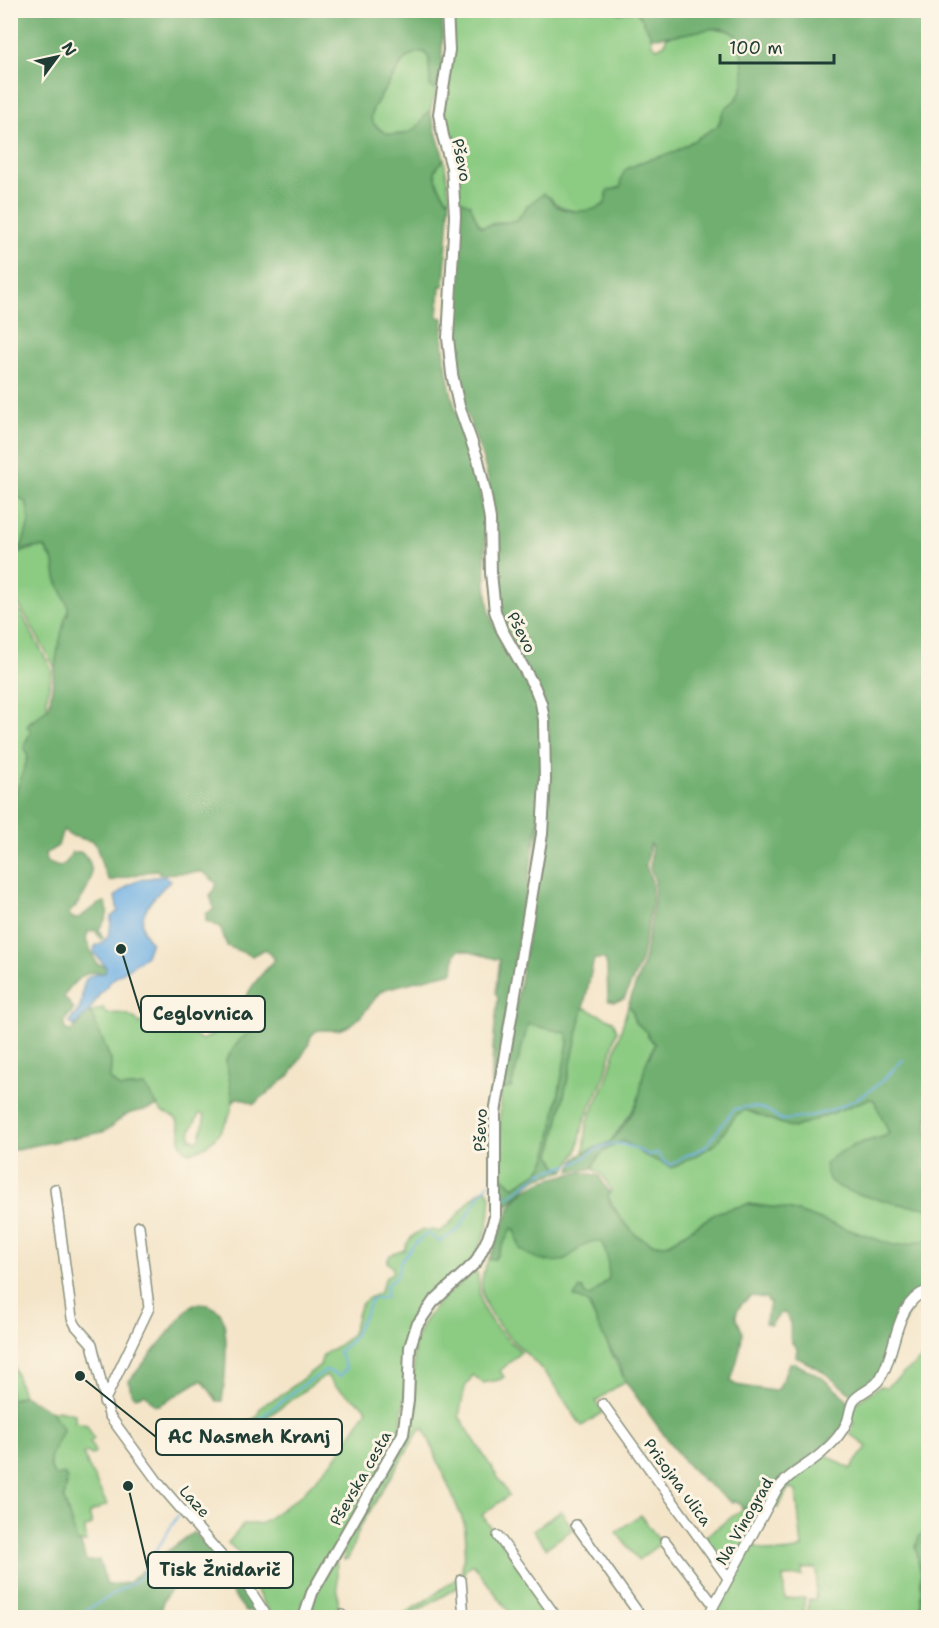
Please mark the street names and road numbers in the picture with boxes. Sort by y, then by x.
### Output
street label: Pševo [447,137,476,183]
street label: Pševo [502,608,541,656]
street label: Pševo [469,1108,492,1152]
street label: Pševska cesta [325,1427,396,1530]
street label: Prisojna ulica [639,1434,716,1530]
street label: Na Vinograd [711,1474,778,1569]
street label: Laze [175,1481,215,1522]

